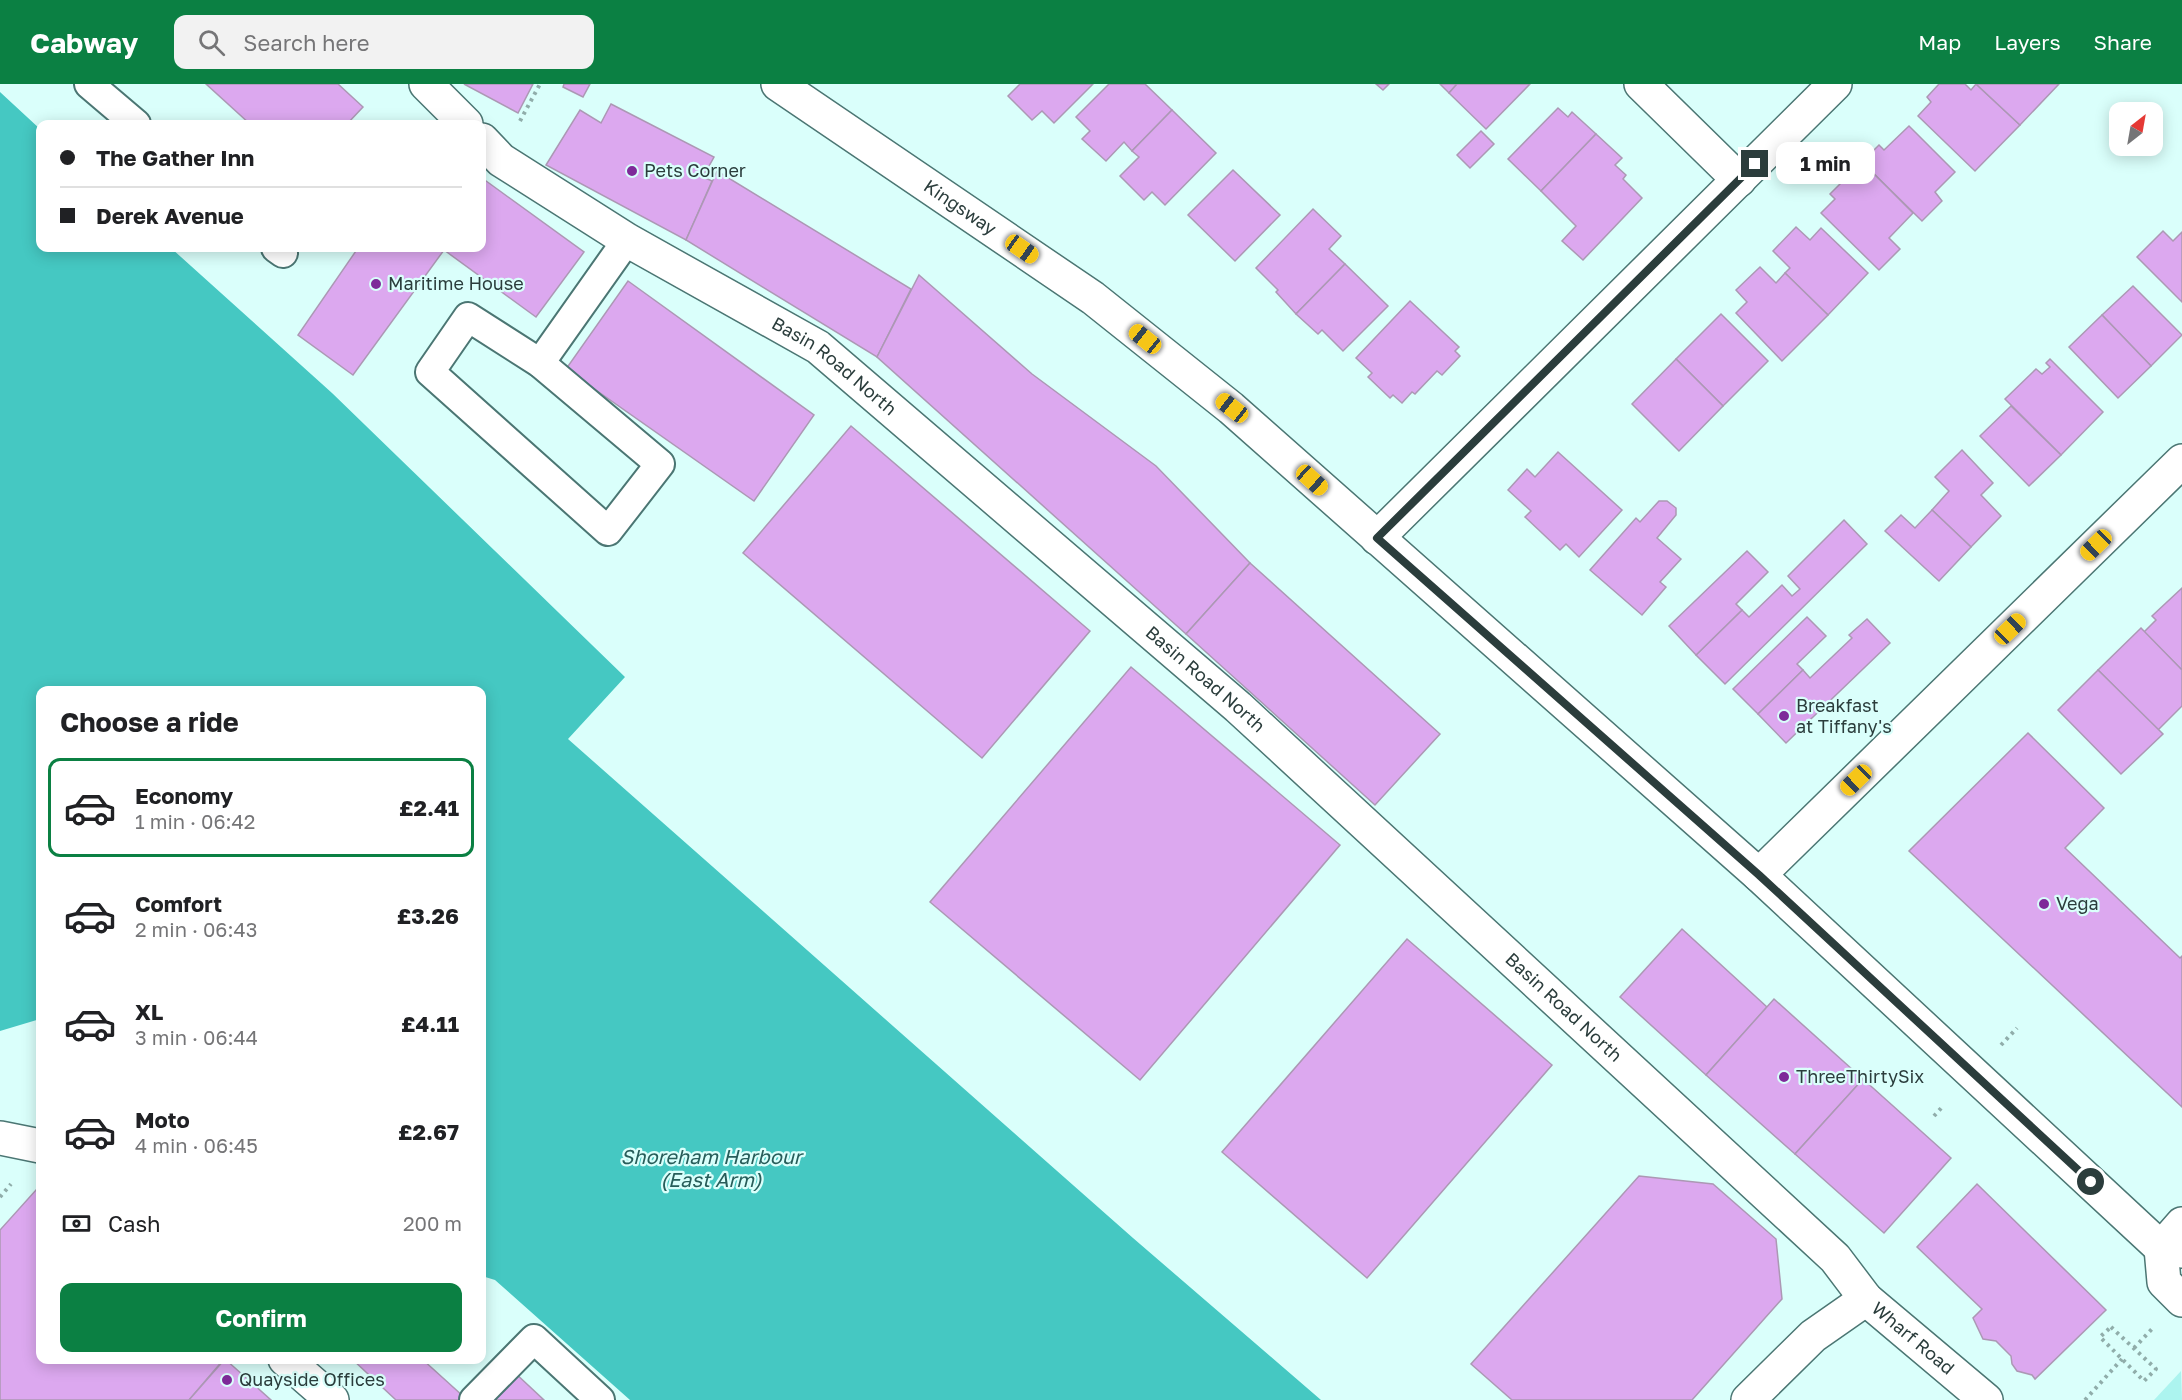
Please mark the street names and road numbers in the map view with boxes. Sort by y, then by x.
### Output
street label: Kingsway [920,174,1001,239]
street label: Basin Road North [768,311,902,419]
street label: Basin Road North [1142,621,1270,736]
street label: Basin Road North [1501,947,1627,1066]
street label: Wharf Road [1868,1297,1959,1379]

